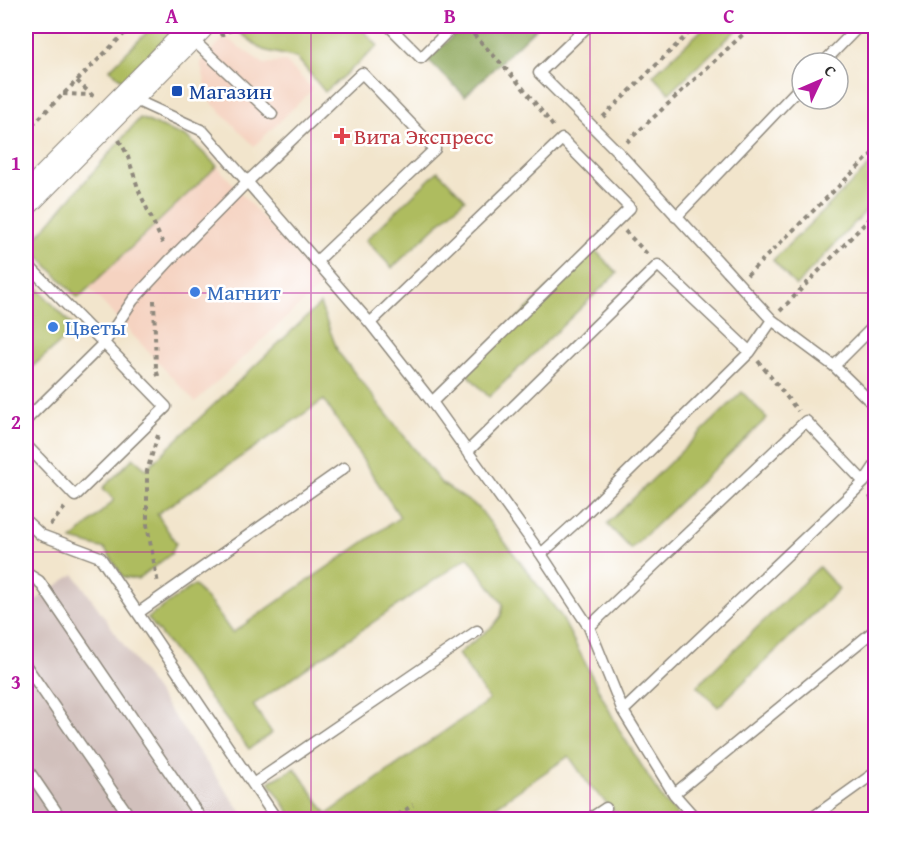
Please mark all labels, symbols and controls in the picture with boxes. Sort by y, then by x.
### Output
text: A [166,1,179,30]
text: B [444,1,456,30]
text: C [723,1,735,30]
north arrow [790,51,850,111]
text: С [819,59,843,82]
place label: Магазин [189,75,272,107]
marker: Магазин [170,84,184,98]
place label: Вита Экспресс [354,120,494,152]
marker: Вита Экспресс [335,129,349,143]
text: 1 [11,148,21,177]
place label: Магнит [207,276,281,308]
marker: Магнит [188,285,202,299]
place label: Цветы [65,311,126,343]
marker: Цветы [46,320,60,334]
text: 2 [11,407,21,436]
text: 3 [11,667,21,696]

